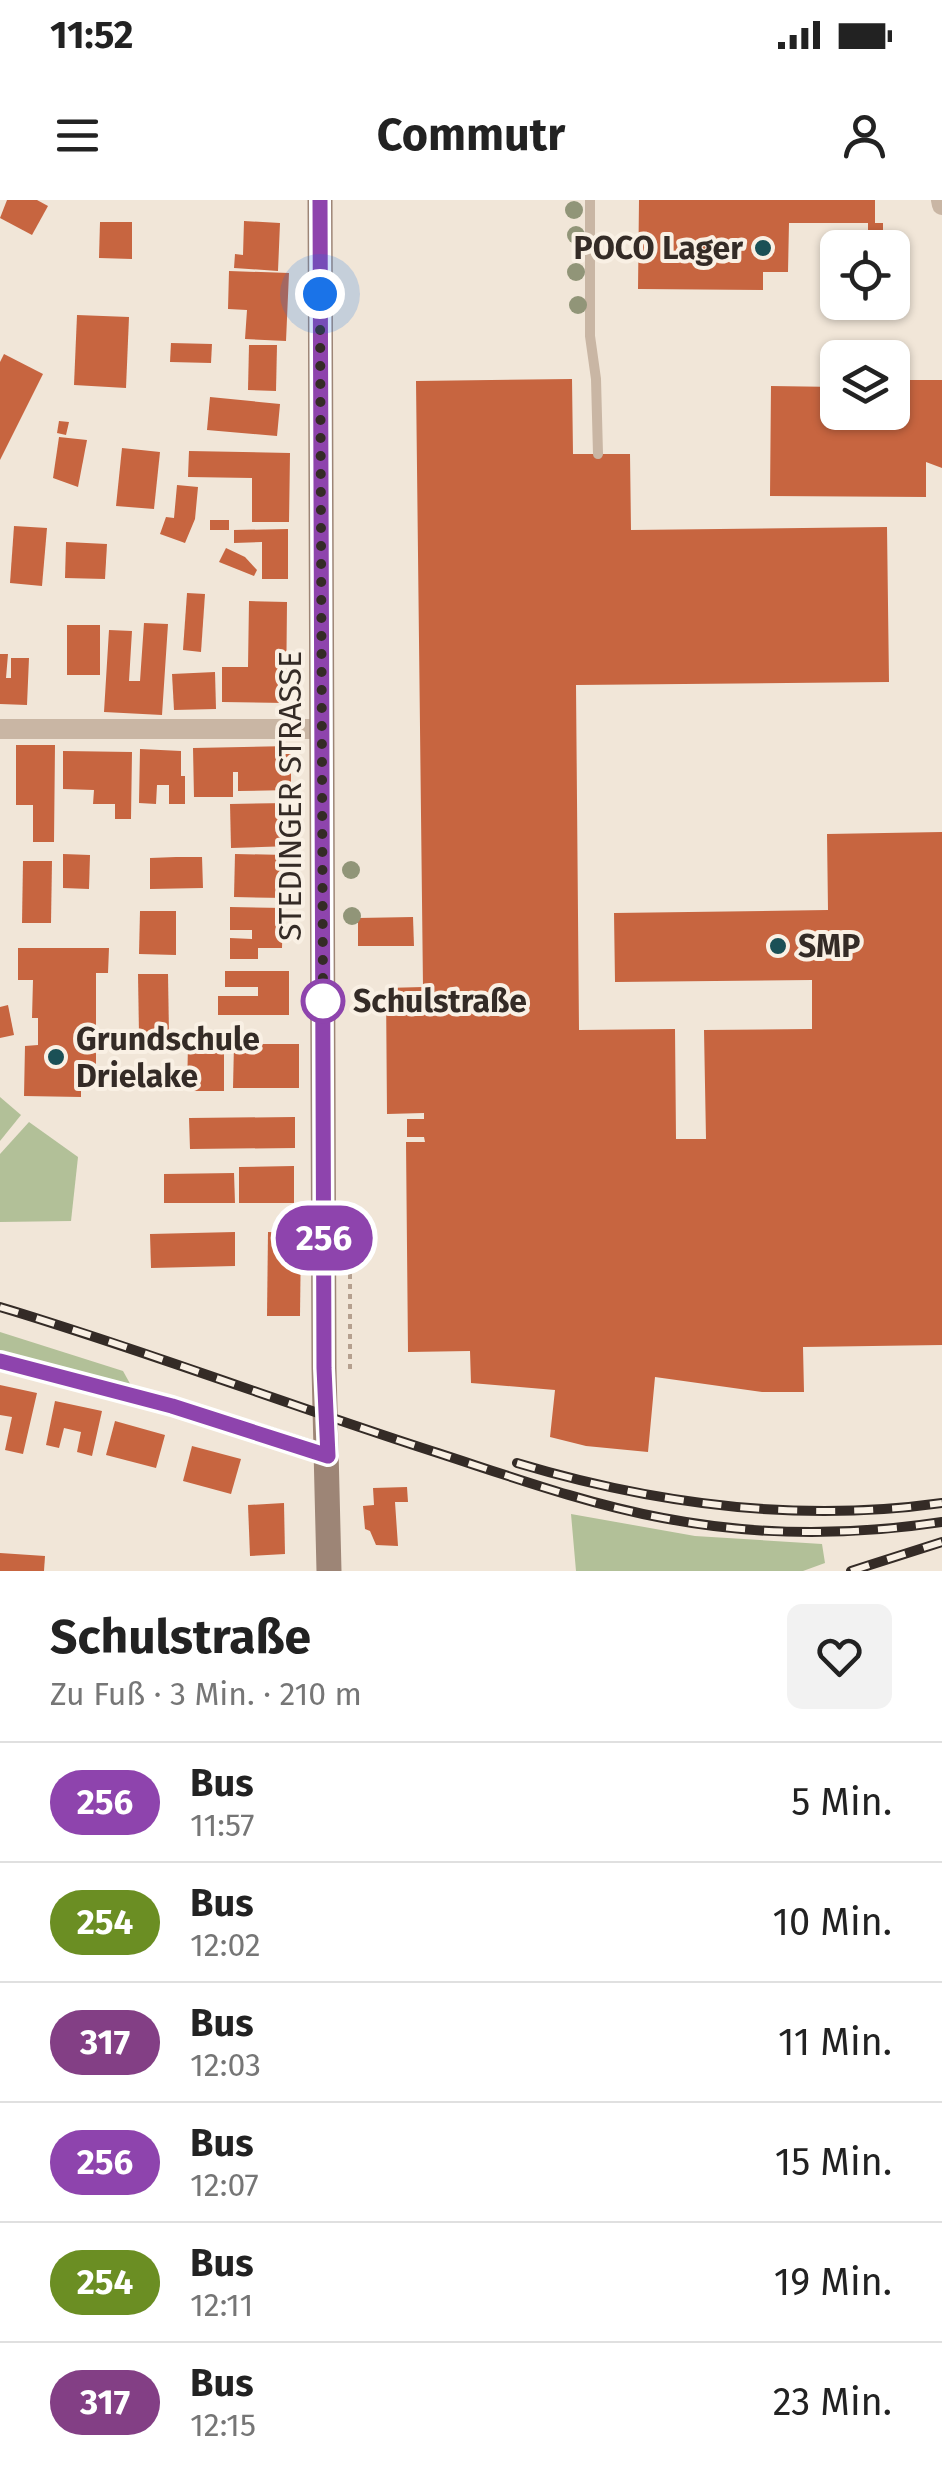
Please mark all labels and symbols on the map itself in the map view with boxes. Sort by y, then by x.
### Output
place label: POCO Lager [573,229,743,267]
marker: POCO Lager [752,237,774,259]
your location [295,269,345,319]
street label: STEDINGER STRASSE [271,651,309,941]
place label: SMP [798,927,860,965]
marker: SMP [767,935,789,957]
marker: Schulstraße [302,980,344,1022]
place label: Schulstraße [353,982,527,1020]
place label: Grundschule Drielake [76,1020,260,1095]
marker: Grundschule Drielake [45,1046,67,1068]
line badge: 256 [266,1206,382,1270]

